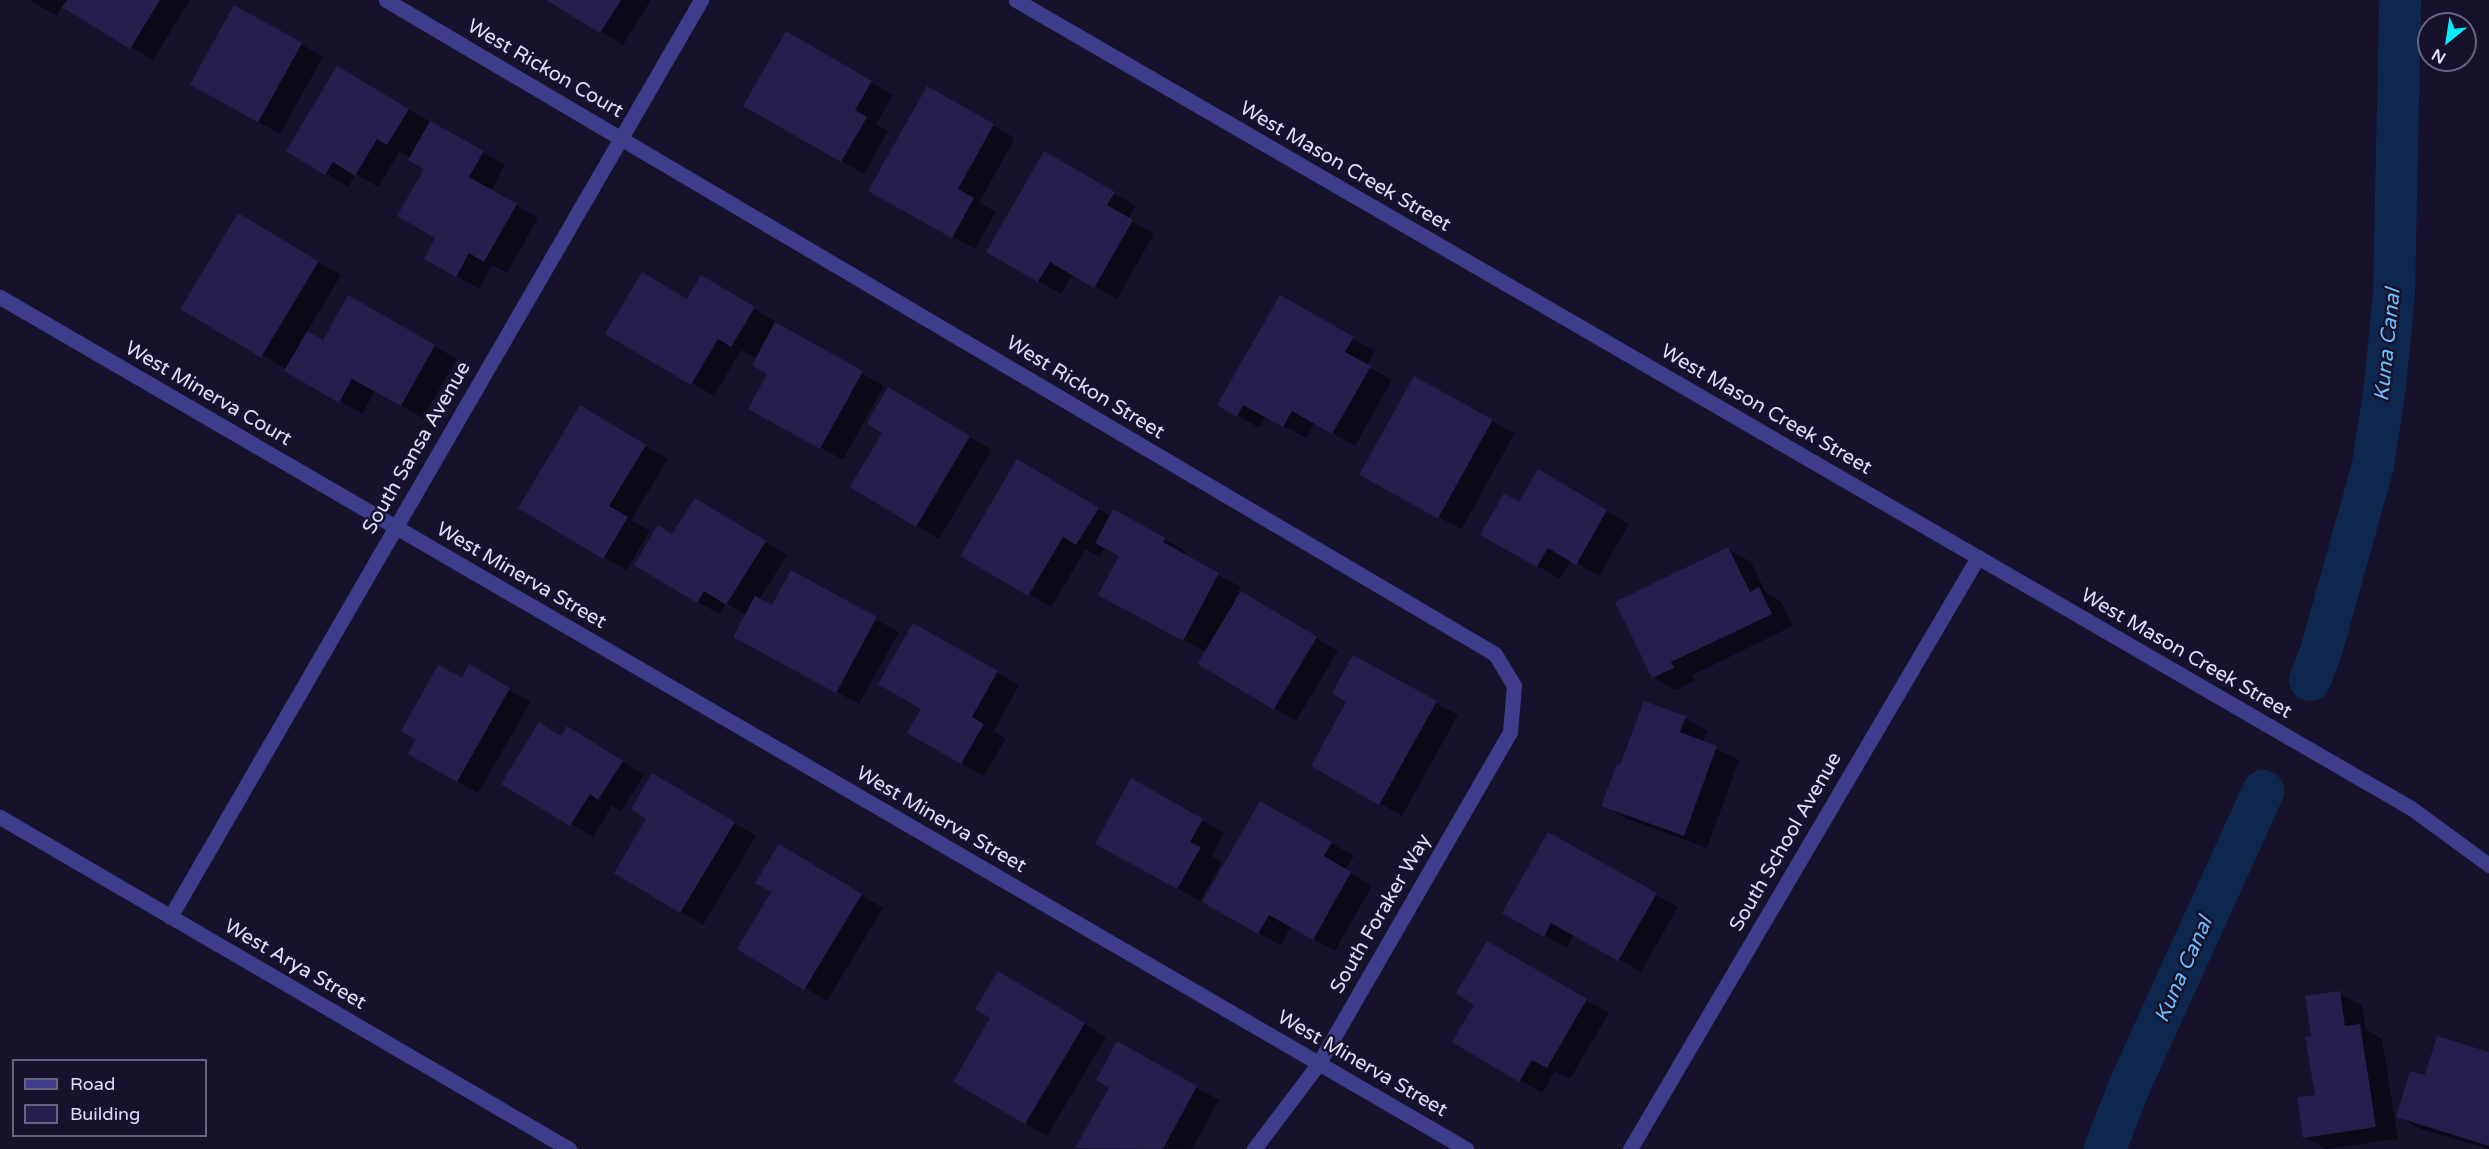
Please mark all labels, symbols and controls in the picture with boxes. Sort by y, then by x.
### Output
north arrow [2417,12,2477,72]
street label: West Rickon Court [463,15,627,123]
text: N [2428,44,2450,68]
street label: West Mason Creek Street [1235,97,1455,237]
water label: Kuna Canal [2370,287,2406,403]
street label: West Rickon Street [1002,331,1168,445]
street label: West Minerva Court [120,337,296,451]
street label: West Mason Creek Street [1656,340,1876,480]
street label: South Sansa Avenue [358,358,476,538]
street label: West Minerva Street [432,518,610,634]
street label: West Mason Creek Street [2076,584,2296,724]
street label: South School Avenue [1725,748,1847,936]
street label: West Minerva Street [852,762,1030,878]
street label: South Foraker Way [1326,830,1436,998]
water label: Kuna Canal [2149,913,2219,1027]
street label: West Arya Street [220,915,370,1015]
street label: West Minerva Street [1273,1006,1451,1122]
legend [12,1059,207,1137]
text: Road [70,1073,115,1095]
text: Building [70,1103,140,1125]

